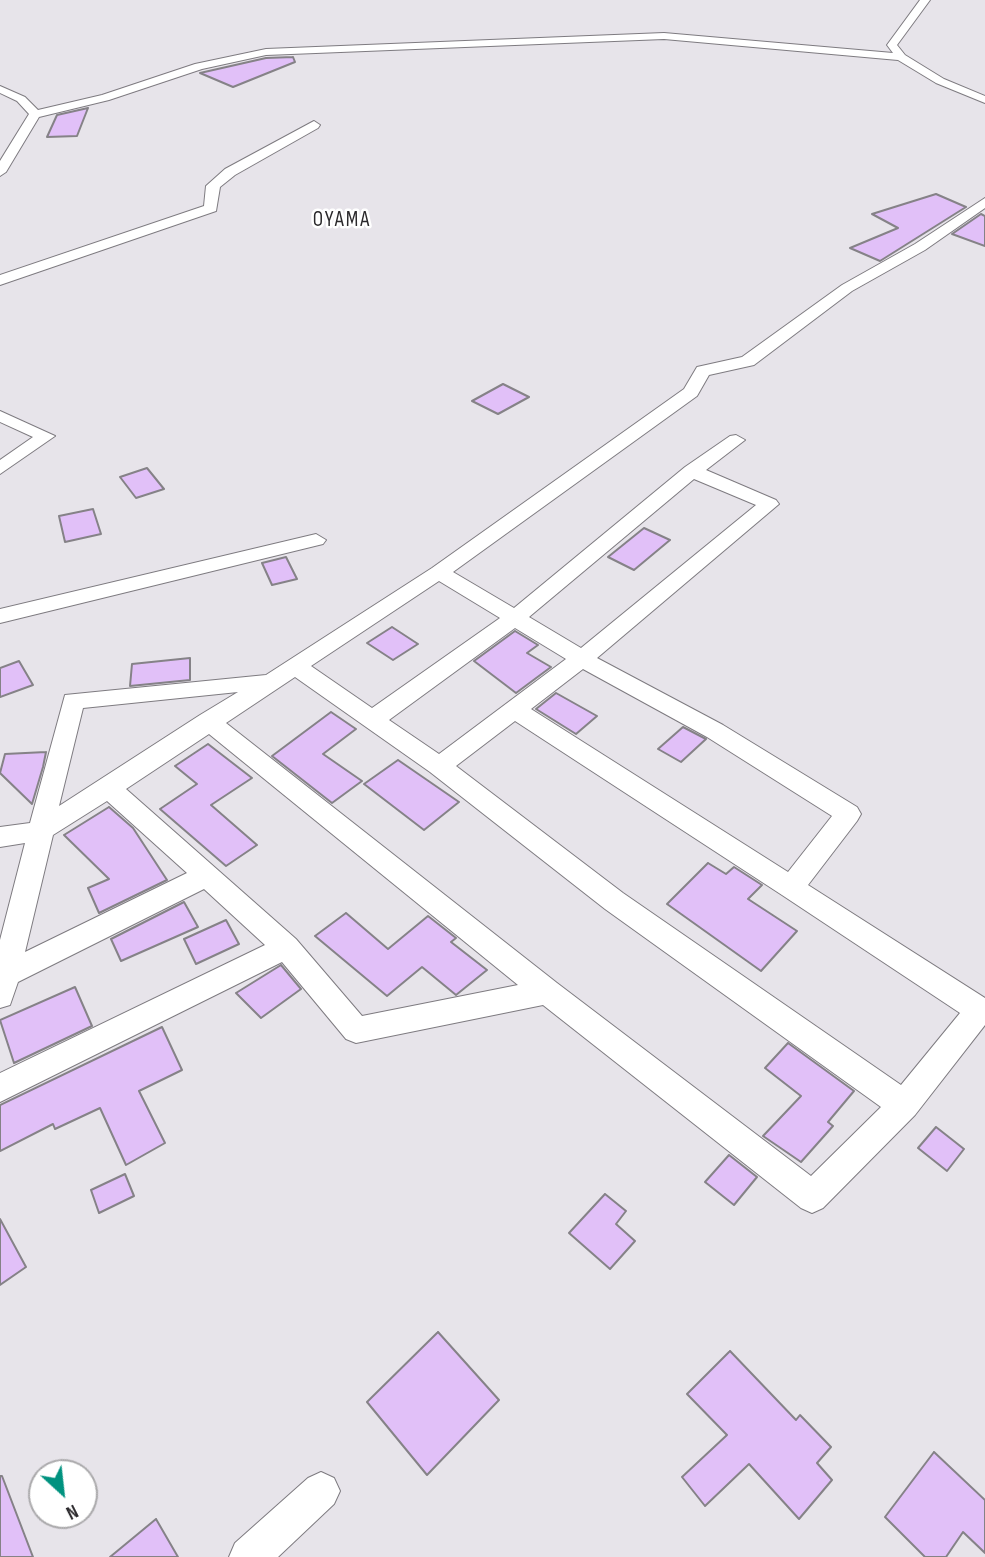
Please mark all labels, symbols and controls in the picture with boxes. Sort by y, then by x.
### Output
district label: OYAMA [313,208,371,234]
north arrow [28,1459,98,1529]
text: N [62,1499,82,1524]

